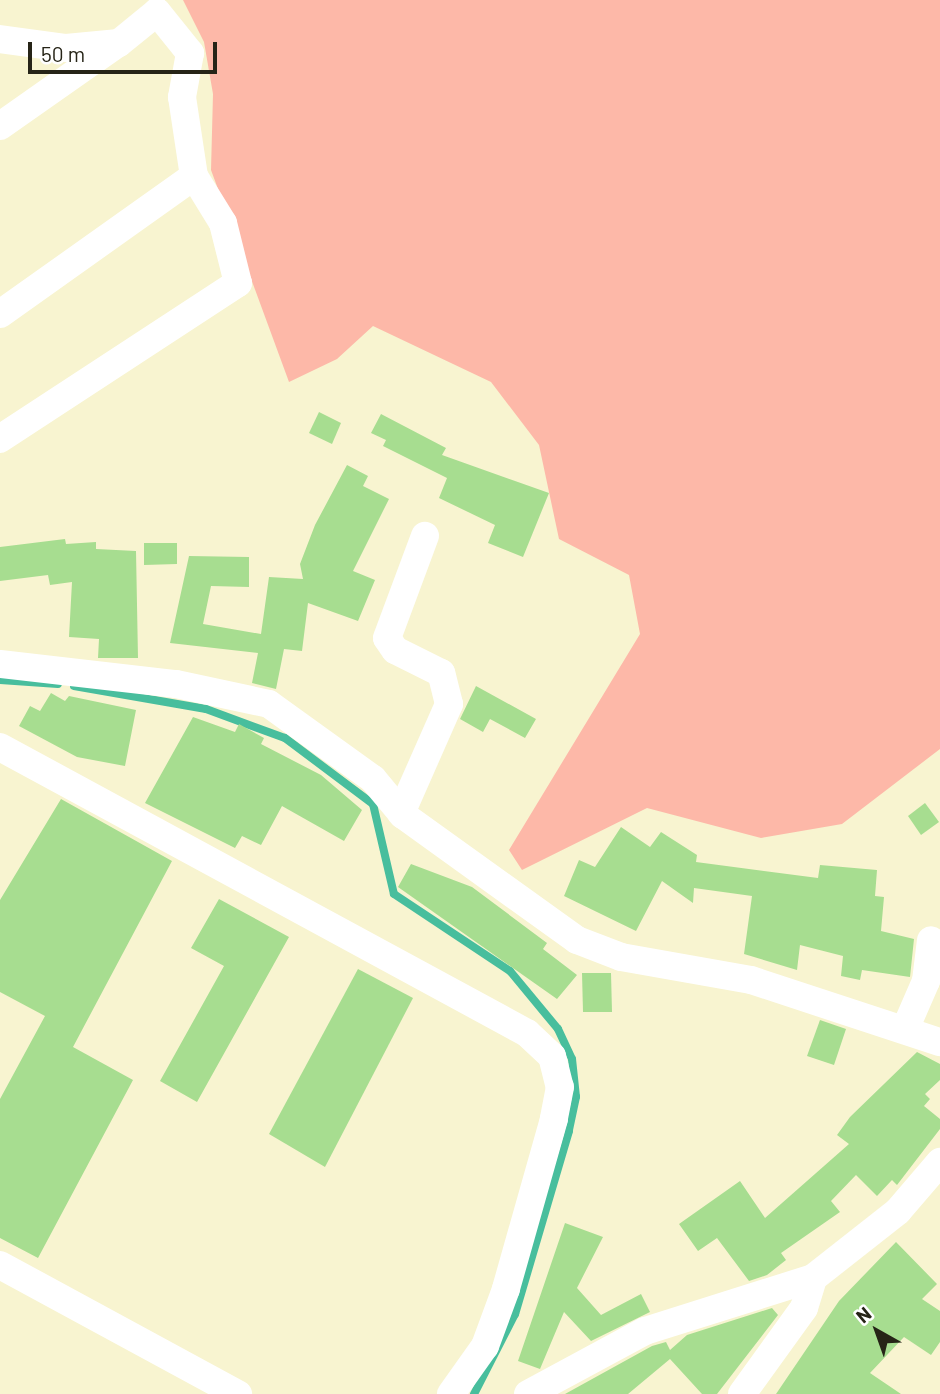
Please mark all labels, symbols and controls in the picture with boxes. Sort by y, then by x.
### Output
scale bar [32,28,220,72]
text: 50 m [41,41,85,66]
north arrow [842,1296,912,1366]
text: N [851,1302,875,1327]

